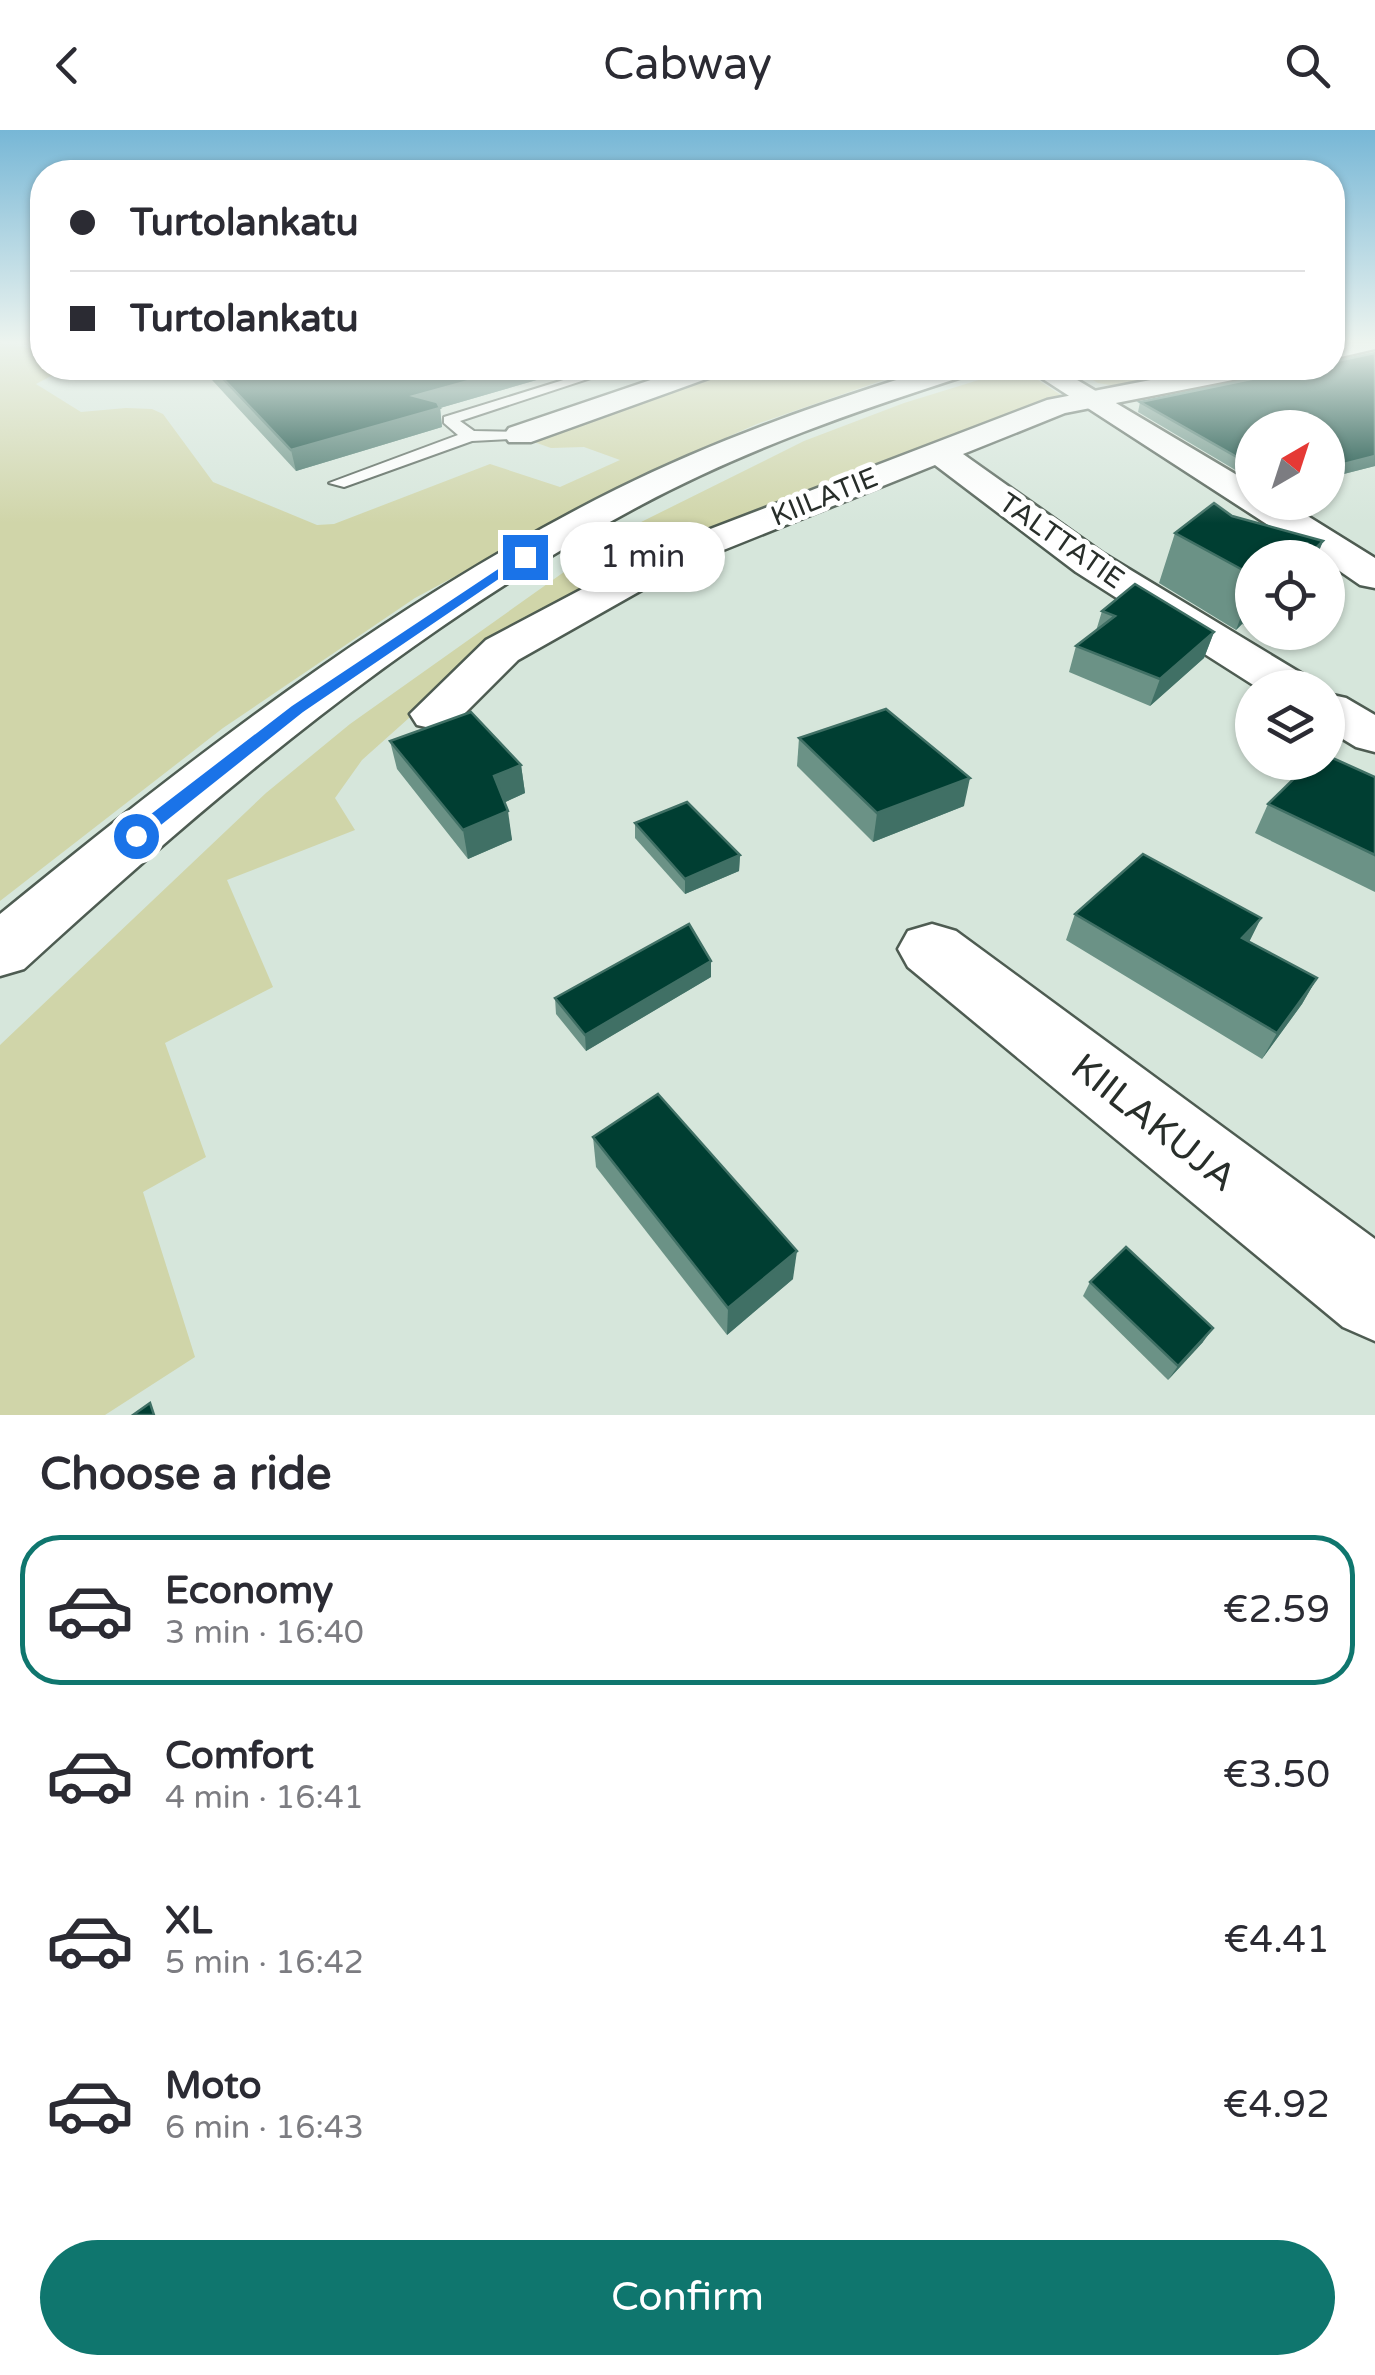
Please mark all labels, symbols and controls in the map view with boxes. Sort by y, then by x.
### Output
icon: back [40,38,95,93]
text: Cabway [603,38,772,92]
icon: search [1280,38,1335,93]
text: Turtolankatu [130,200,359,246]
text: Turtolankatu [130,296,359,342]
north arrow [1235,410,1345,520]
map controls [1235,410,1345,780]
street label: KIILATIE [766,460,883,534]
street label: TALTTATIE [992,485,1130,596]
callout: 1 min [560,522,725,592]
route end [503,535,548,580]
text: 1 min [600,538,685,576]
button: locate [1235,540,1345,650]
button: layers [1235,670,1345,780]
route start [114,814,159,859]
street label: KIILAKUJA [1062,1044,1245,1202]
text: Choose a ride [40,1448,331,1502]
icon: car [45,1565,135,1655]
text: Economy [165,1568,333,1614]
text: €2.59 [1223,1587,1330,1633]
text: 3 min · 16:40 [165,1614,364,1652]
icon: car [45,1730,135,1820]
text: Comfort [165,1733,314,1779]
text: €3.50 [1223,1752,1330,1798]
text: 4 min · 16:41 [165,1779,364,1817]
icon: car [45,1895,135,1985]
text: XL [165,1898,212,1944]
text: €4.41 [1223,1917,1330,1963]
text: 5 min · 16:42 [165,1944,364,1982]
icon: car [45,2060,135,2150]
text: Moto [165,2063,261,2109]
text: €4.92 [1223,2082,1330,2128]
text: 6 min · 16:43 [165,2109,364,2147]
button: Confirm [40,2240,1335,2355]

